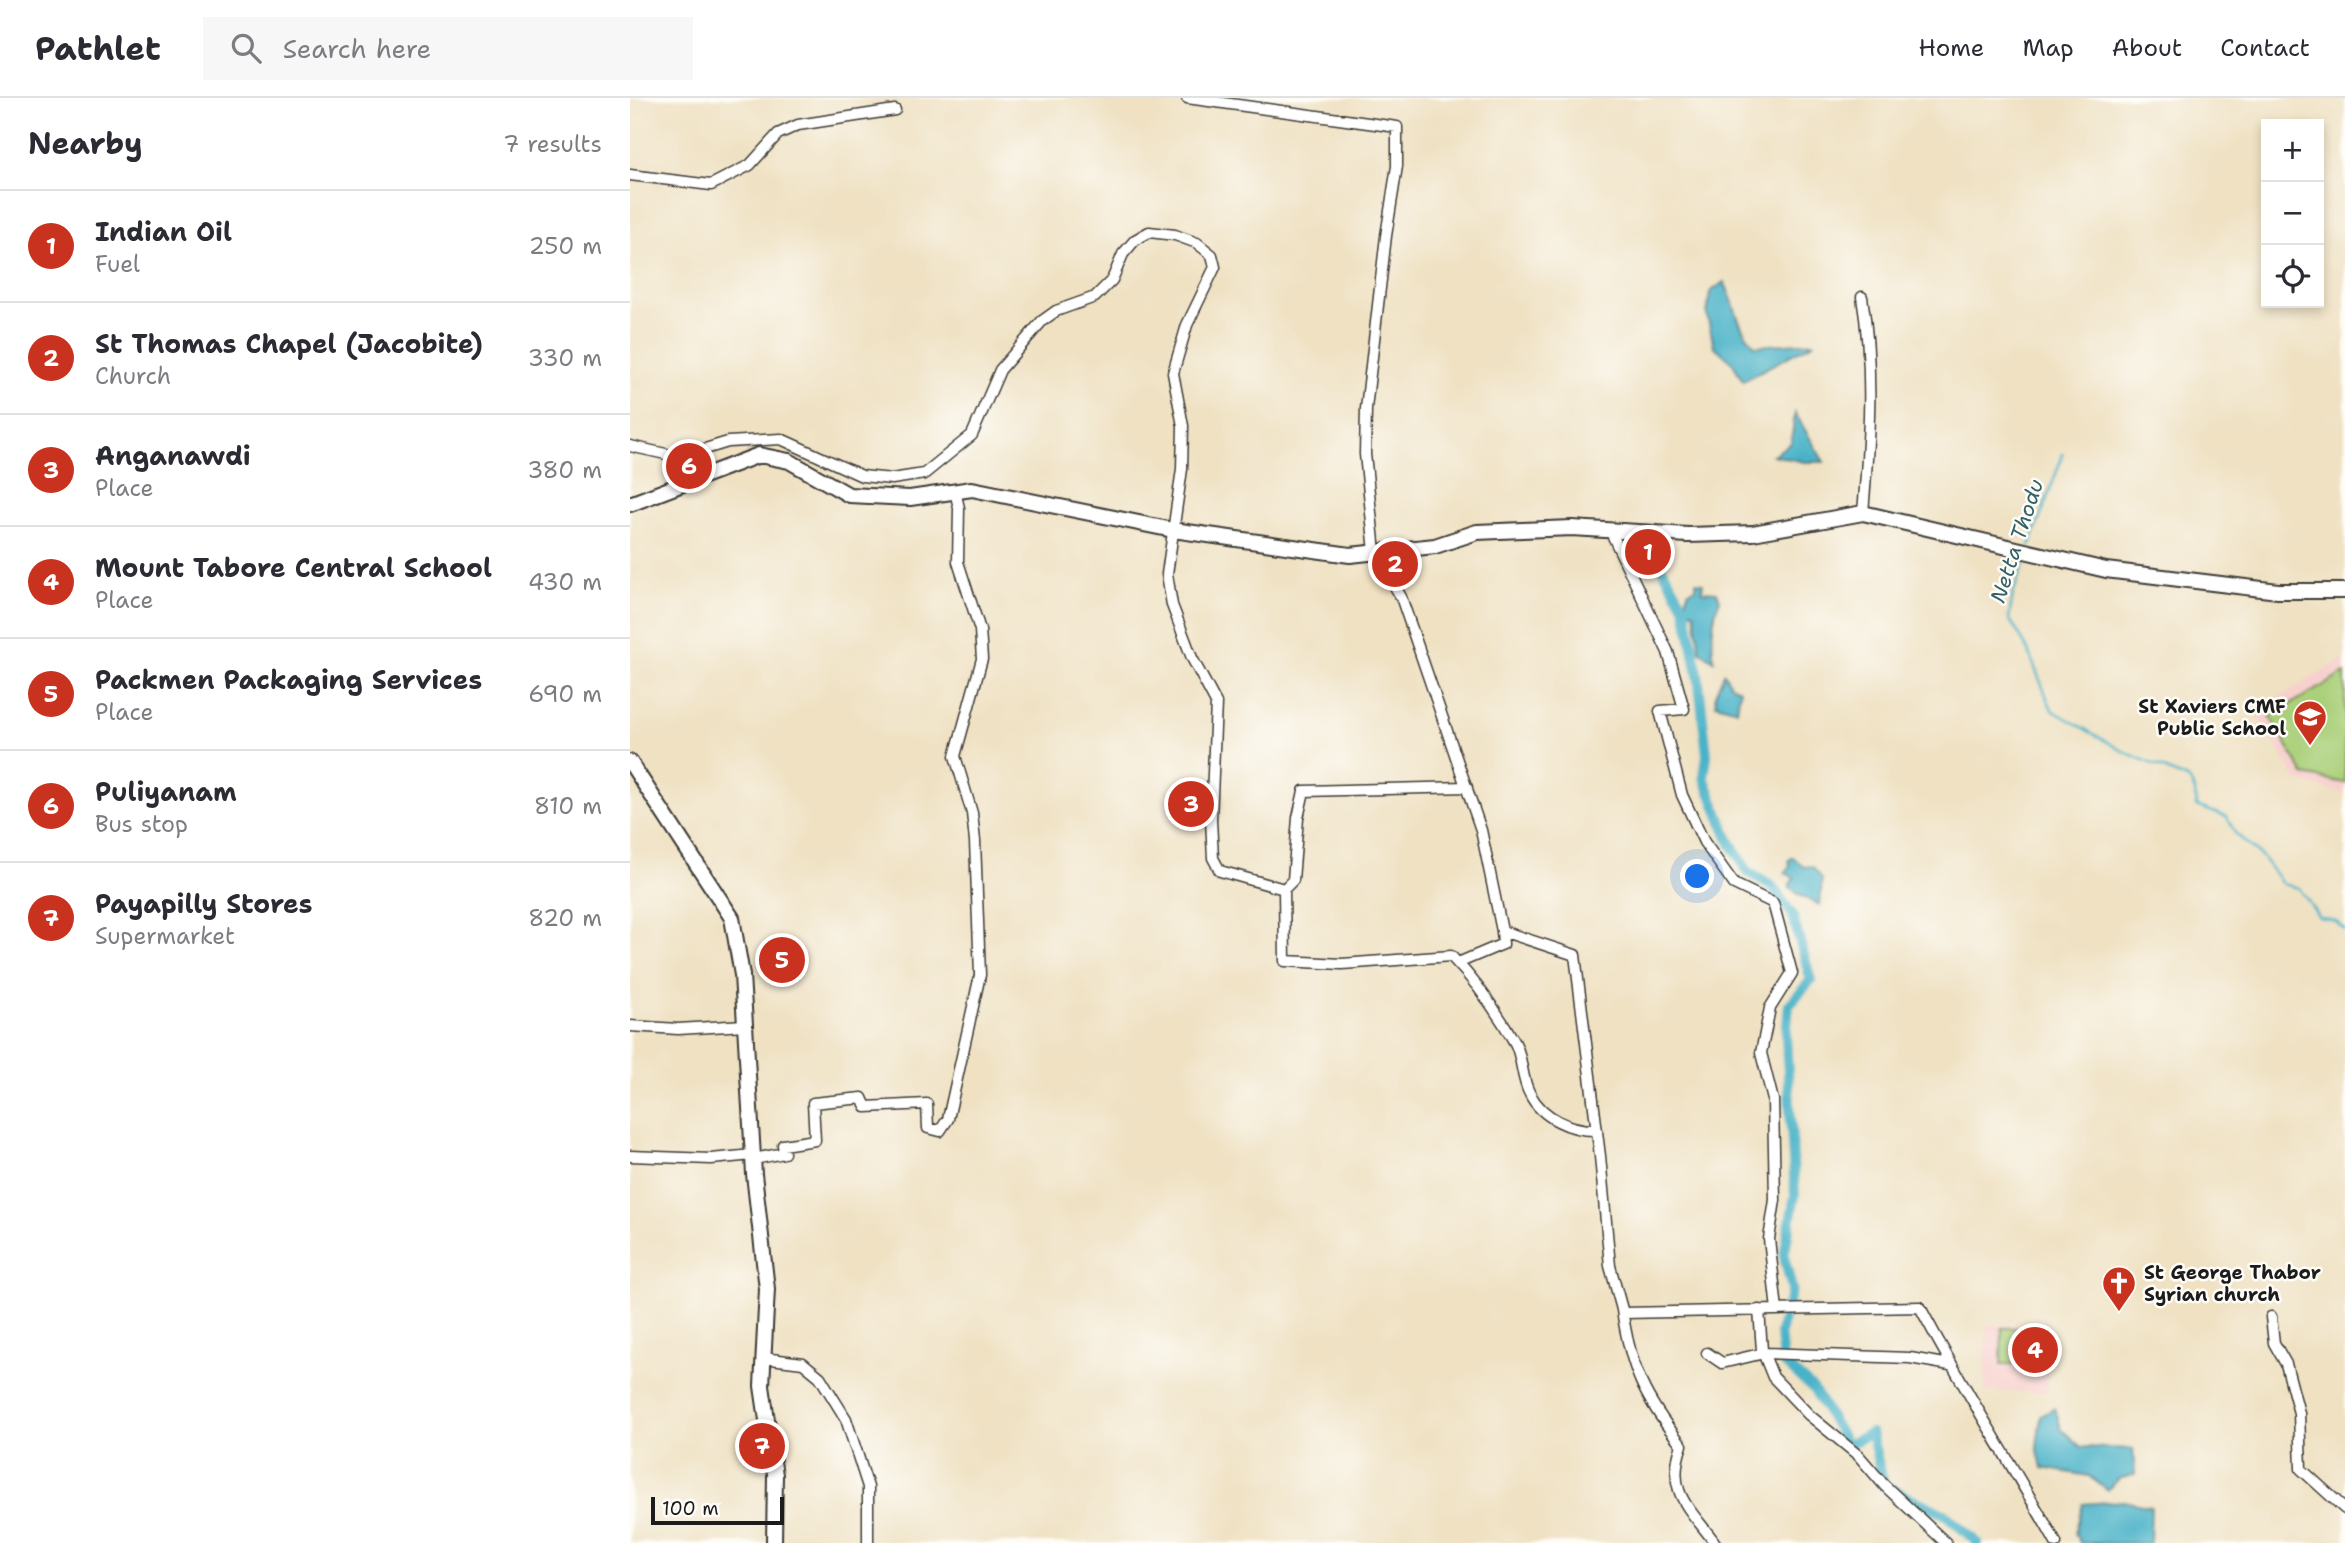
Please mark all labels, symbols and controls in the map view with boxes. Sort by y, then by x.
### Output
search box [203,17,693,80]
text: Pathlet [35,26,161,71]
icon: search [227,29,265,67]
text: Search here [283,31,431,66]
text: Home [1918,32,1984,64]
text: Map [2022,32,2074,64]
text: About [2112,32,2182,64]
text: Contact [2220,32,2310,64]
map controls [2261,119,2324,308]
button: + [2261,119,2324,182]
text: Nearby [28,123,143,164]
text: 7 results [503,129,602,159]
button: − [2261,182,2324,245]
text: Indian Oil [95,214,232,249]
text: 1 [46,231,56,261]
text: 250 m [529,231,602,261]
button: locate [2261,245,2324,308]
text: Fuel [95,249,140,279]
text: St Thomas Chapel (Jacobite) [95,326,483,361]
text: 2 [43,343,59,373]
text: 330 m [528,343,602,373]
text: Church [95,361,171,391]
text: Anganawdi [95,438,251,473]
pin: 6 [666,440,712,492]
text: 3 [43,455,59,485]
text: 380 m [527,455,602,485]
text: Place [95,473,154,503]
water label: Netta Thodu [1984,476,2050,606]
pin: 1 [1625,526,1671,578]
pin: 2 [1372,538,1418,590]
text: Mount Tabore Central School [95,550,492,585]
text: 4 [43,567,59,597]
text: 430 m [528,567,602,597]
text: Place [95,585,154,615]
text: Packmen Packaging Services [95,662,482,697]
text: 5 [44,679,58,709]
text: 690 m [528,679,602,709]
place label: St Xaviers CMF Public School [2138,694,2286,741]
text: Place [95,697,154,727]
school or university icon: St Xaviers CMF Public School [2291,698,2329,747]
text: Puliyanam [95,774,237,809]
pin: 3 [1168,778,1214,830]
text: 6 [43,791,59,821]
text: 810 m [534,791,602,821]
text: Bus stop [95,809,188,839]
your location [1680,859,1714,893]
text: Payapilly Stores [95,886,312,921]
text: 7 [43,903,59,933]
text: 820 m [528,903,602,933]
text: Supermarket [95,921,235,951]
pin: 5 [759,934,805,986]
place label: St George Thabor Syrian church [2144,1260,2321,1307]
church icon: St George Thabor Syrian church [2100,1264,2138,1313]
pin: 4 [2012,1324,2058,1376]
pin: 7 [739,1420,785,1472]
scale bar [651,1494,784,1526]
text: 100 m [662,1496,719,1521]

